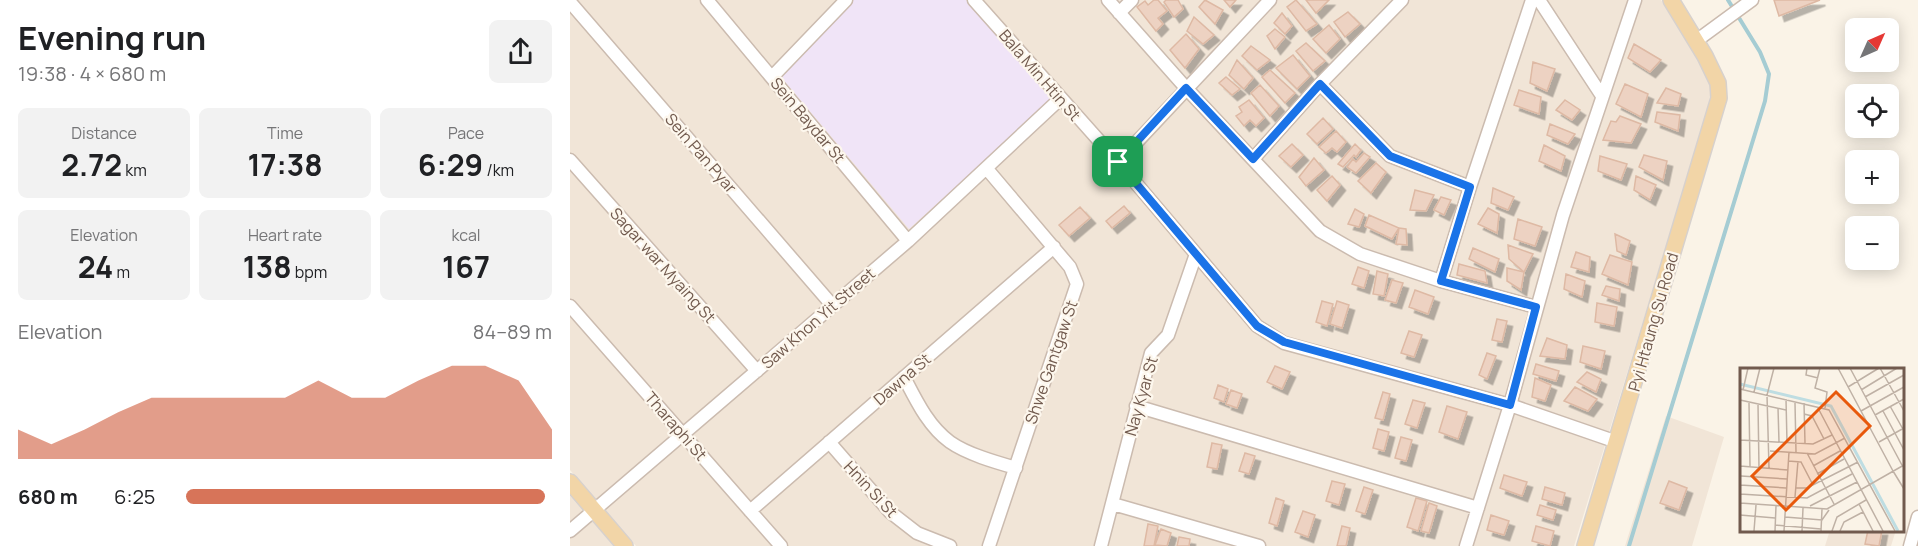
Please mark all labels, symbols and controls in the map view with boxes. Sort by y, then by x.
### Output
text: Evening run [18,15,206,60]
north arrow [1845,18,1899,72]
map controls [1845,18,1899,270]
button: share [489,20,552,83]
street label: Bala Min Htin St [994,25,1086,125]
text: 19:38 · 4 × 680 m [18,60,166,87]
street label: Sein Baydar St [766,72,850,168]
button: locate [1845,84,1899,138]
street label: Sein Pan Pyar [660,108,742,198]
text: Distance [71,122,137,144]
text: Time [267,122,303,144]
text: Pace [448,122,484,144]
pin [1092,136,1143,187]
text: 2.72 [61,144,122,185]
text: 17:38 [247,144,323,185]
text: 6:29 [418,144,483,185]
icon: arrive [1101,145,1134,178]
button: + [1845,150,1899,204]
text: km [122,159,147,181]
text: /km [483,159,514,181]
street label: Sagar war Myaing St [605,203,721,327]
button: − [1845,216,1899,270]
text: Elevation [70,224,138,246]
text: Heart rate [248,224,322,246]
text: kcal [451,224,481,246]
text: 24 [78,246,113,287]
text: 138 [243,246,292,287]
text: 167 [442,246,490,287]
street label: Pyi Htaung Su Road [1623,250,1683,394]
text: m [113,261,130,283]
text: bpm [292,261,327,283]
street label: Saw Khon Yit Street [756,262,880,374]
street label: Shwe Gantgaw St [1019,297,1083,427]
text: Elevation [18,318,102,345]
text: 84–89 m [473,318,552,345]
street label: Dawna St [869,348,935,410]
street label: Nay Kyar St [1119,354,1163,438]
inset map [1740,368,1903,531]
street label: Tharaphi St [640,387,712,465]
street label: Hnin Si St [839,456,903,522]
text: 680 m [18,483,78,510]
text: 6:25 [114,483,155,510]

